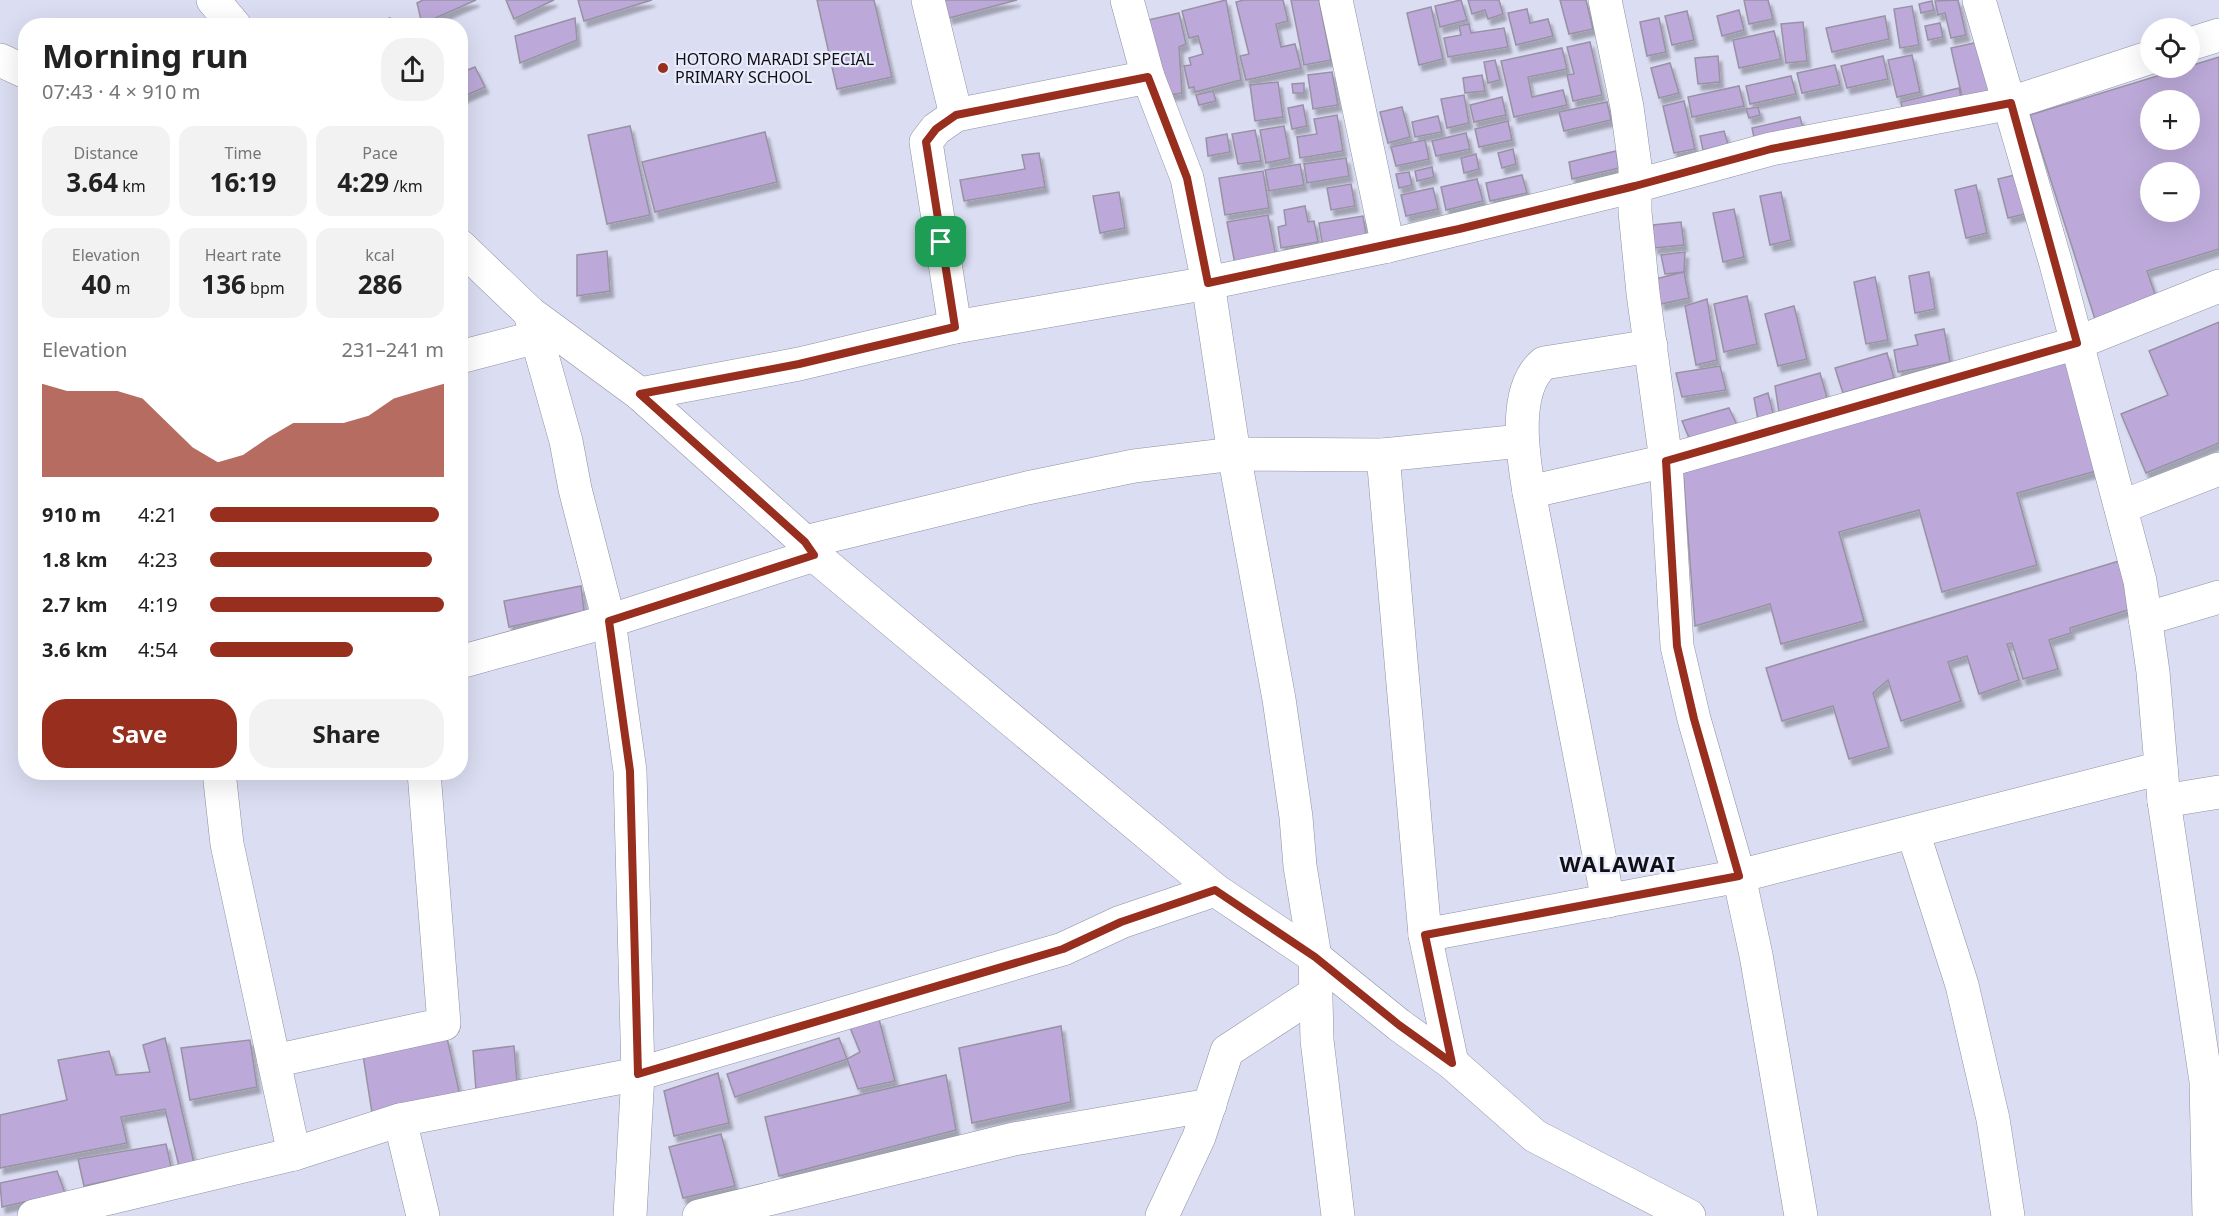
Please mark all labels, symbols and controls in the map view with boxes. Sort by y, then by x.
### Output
map controls [2140,18,2200,222]
button: locate [2140,18,2200,78]
text: Morning run [42,33,248,78]
button: share [381,38,444,101]
place label: HOTORO MARADI SPECIAL PRIMARY SCHOOL [675,48,874,88]
marker: HOTORO MARADI SPECIAL PRIMARY SCHOOL [656,61,670,75]
text: 07:43 · 4 × 910 m [42,78,200,105]
button: + [2140,90,2200,150]
text: Distance [74,142,138,164]
text: Time [224,142,262,164]
text: Pace [362,142,398,164]
button: − [2140,162,2200,222]
text: 3.64 [66,164,118,200]
text: 16:19 [210,164,276,200]
text: 4:29 [337,164,389,200]
text: km [118,175,146,197]
text: /km [389,175,423,197]
pin [915,216,966,267]
icon: arrive [924,225,957,258]
text: Elevation [72,244,140,266]
text: Heart rate [205,244,281,266]
text: kcal [365,244,395,266]
text: 40 [82,266,111,302]
text: 136 [201,266,246,302]
text: 286 [358,266,402,302]
text: m [111,277,130,299]
text: bpm [246,277,285,299]
text: Elevation [42,336,127,363]
text: 231–241 m [341,336,444,363]
text: 910 m [42,501,101,528]
text: 4:21 [138,501,178,528]
text: 1.8 km [42,546,108,573]
text: 4:23 [138,546,178,573]
text: 2.7 km [42,591,108,618]
text: 4:19 [138,591,178,618]
text: 3.6 km [42,636,108,663]
text: 4:54 [138,636,178,663]
button: Save [42,699,237,768]
button: Share [249,699,444,768]
district label: WALAWAI [1560,848,1676,878]

